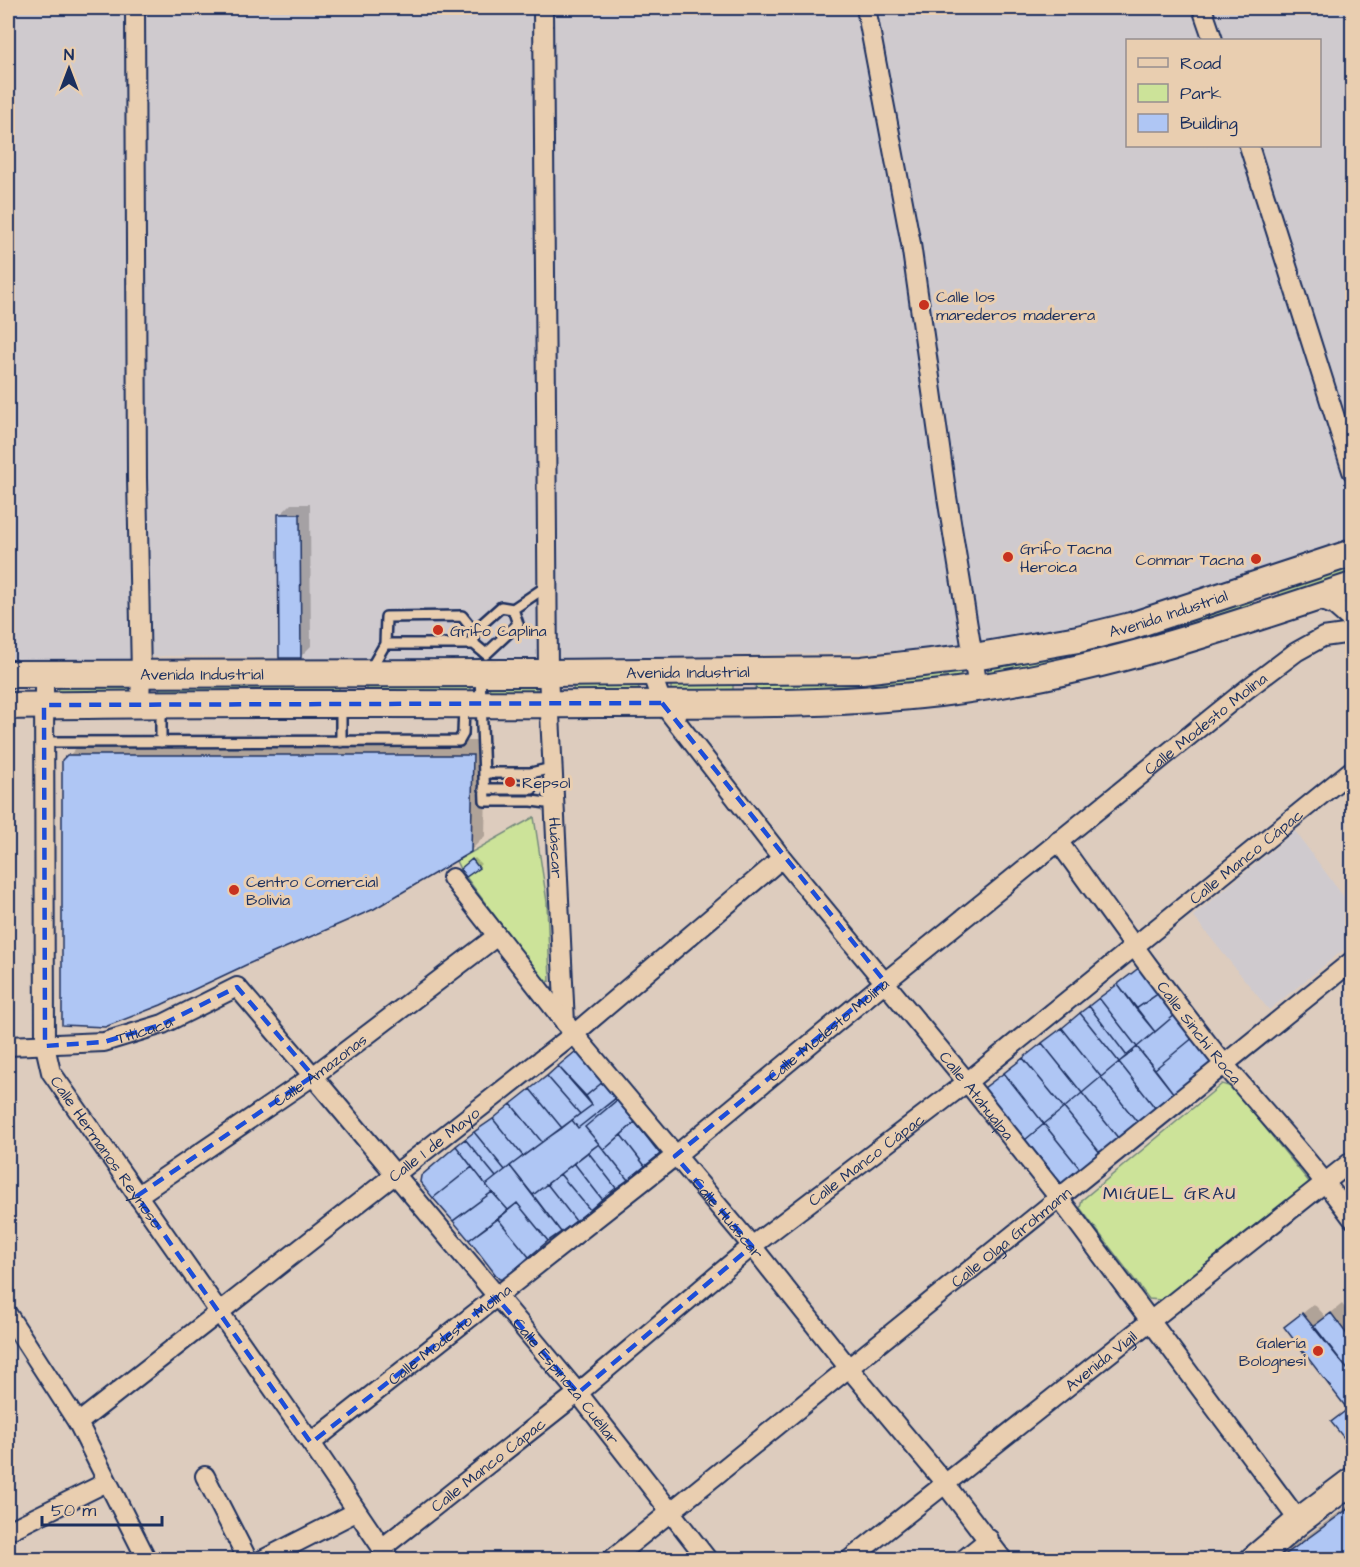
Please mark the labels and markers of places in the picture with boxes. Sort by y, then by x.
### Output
place label: Calle los marederos maderera [936,286,1095,326]
marker: Calle los marederos maderera [917,298,931,312]
place label: Grifo Tacna Heroica [1020,538,1112,578]
place label: Conmar Tacna [1135,549,1244,571]
marker: Grifo Tacna Heroica [1001,550,1015,564]
marker: Conmar Tacna [1249,552,1263,566]
place label: Grifo Caplina [450,620,547,642]
marker: Grifo Caplina [431,623,445,637]
place label: Repsol [522,772,571,794]
marker: Repsol [503,775,517,789]
place label: Centro Comercial Bolivia [246,871,378,911]
marker: Centro Comercial Bolivia [227,883,241,897]
place label: Galería Bolognesi [1239,1332,1307,1373]
marker: Galería Bolognesi [1311,1344,1325,1358]

